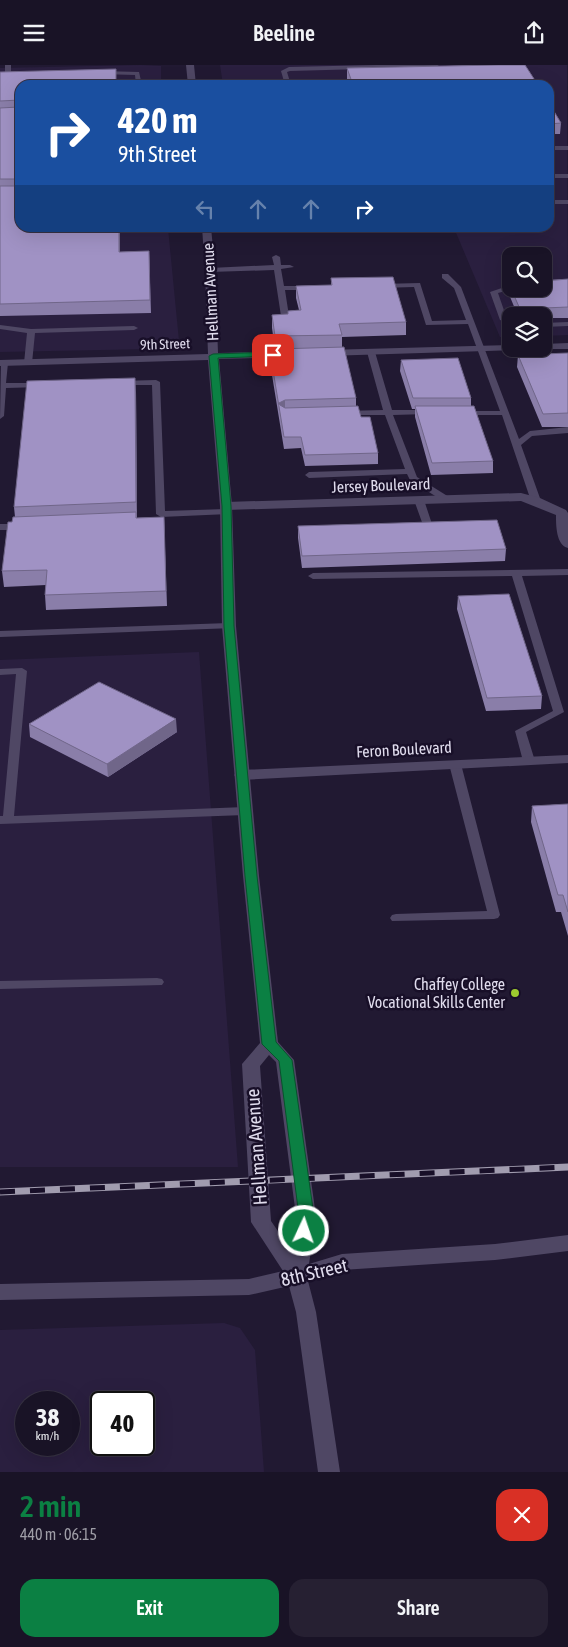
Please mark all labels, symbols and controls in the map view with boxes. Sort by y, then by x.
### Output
icon: menu [20,19,48,47]
icon: share [520,19,548,47]
text: Beeline [253,20,315,46]
icon: right [35,100,100,165]
text: 420 m [118,100,197,140]
text: 9th Street [118,141,197,167]
icon: left [191,195,219,223]
icon: ahead [244,195,272,223]
icon: ahead [297,195,325,223]
icon: right [350,195,378,223]
street label: Hellman Avenue [198,242,222,342]
map controls [502,247,552,357]
button: search [502,247,552,297]
button: layers [502,307,552,357]
pin [252,334,294,376]
street label: 9th Street [140,335,190,353]
icon: arrive [259,341,287,369]
street label: Jersey Boulevard [331,474,431,497]
street label: Feron Boulevard [356,738,452,760]
place label: Chaffey College Vocational Skills Center [367,975,505,1011]
marker: Chaffey College Vocational Skills Center [509,987,521,999]
street label: Hellman Avenue [241,1088,271,1206]
position arrow [277,1204,329,1256]
street label: 8th Street [278,1254,350,1290]
speed limit sign: 40 [90,1391,155,1456]
text: 38 [36,1403,59,1431]
text: km/h [36,1429,59,1443]
text: 2 min [20,1489,81,1523]
button: close [496,1489,548,1541]
text: 440 m · 06:15 [20,1525,97,1543]
button: Exit [20,1579,279,1637]
button: Share [289,1579,548,1637]

